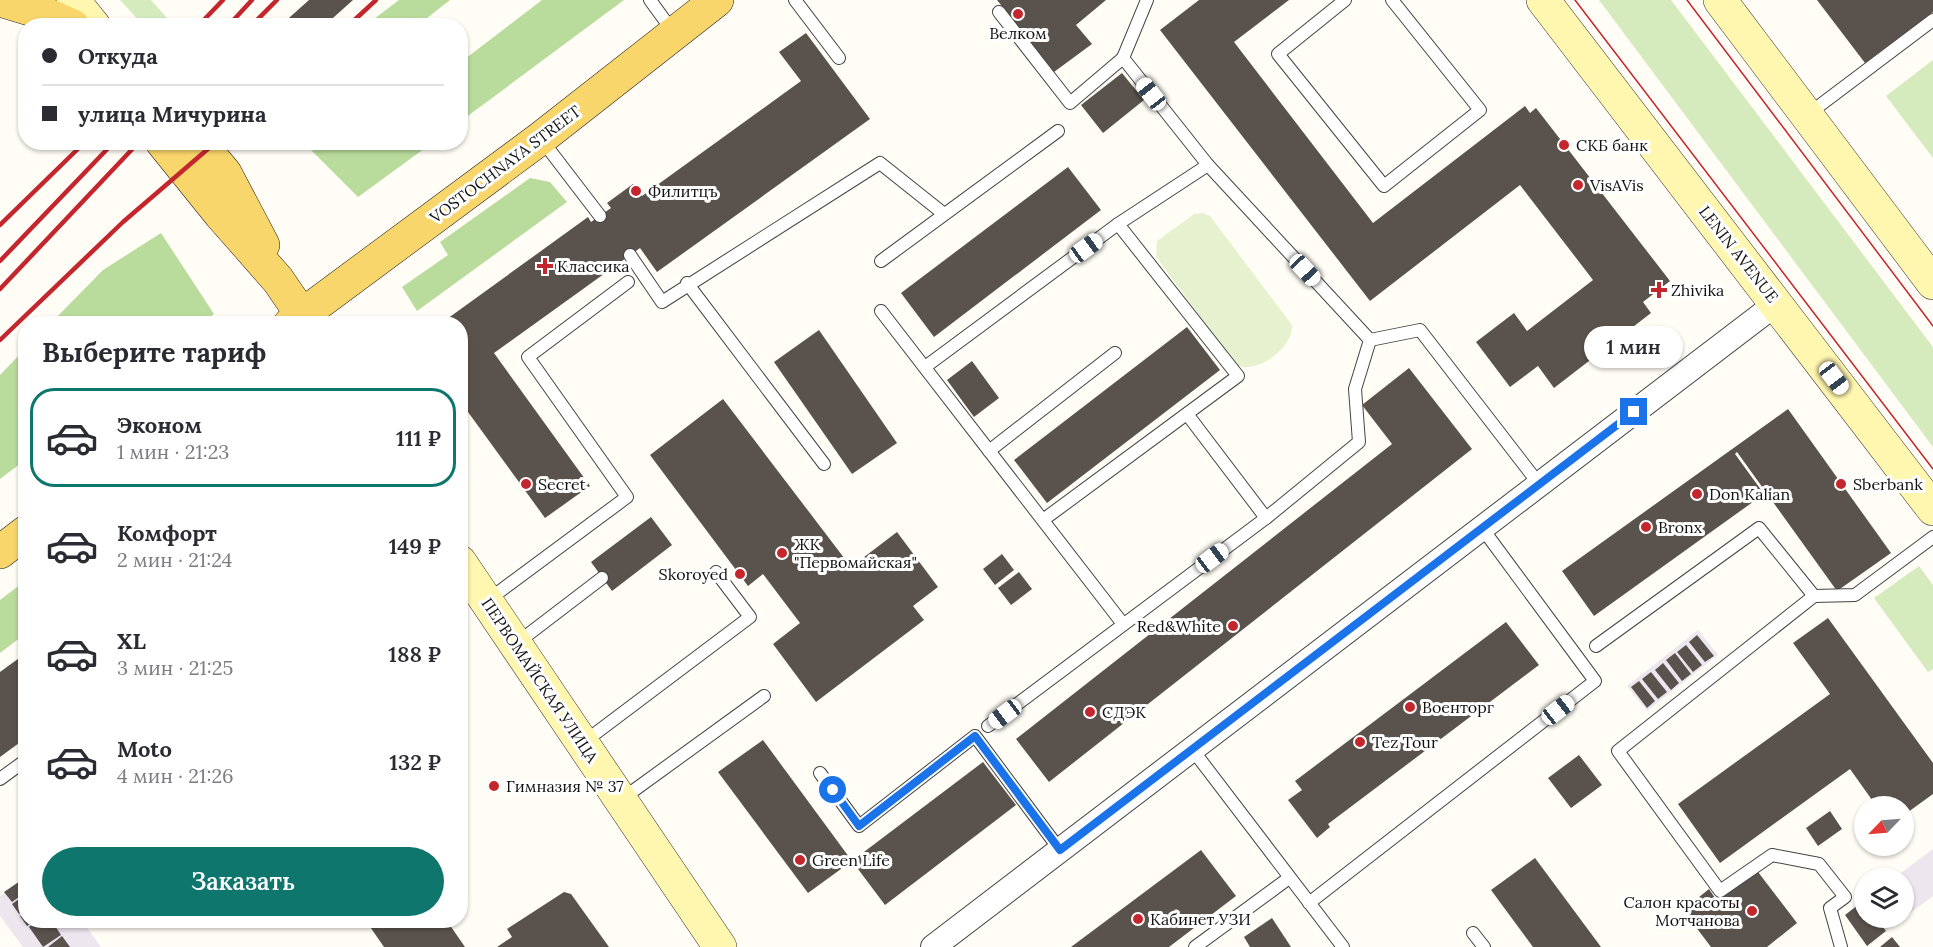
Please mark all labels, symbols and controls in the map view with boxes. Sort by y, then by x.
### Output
marker: Велком [1011,7,1025,21]
place label: Велком [989,23,1047,43]
text: Откуда [78,42,158,70]
car [1133,74,1169,114]
text: улица Мичурина [78,100,267,128]
street label: VOSTOCHNAYA STREET [425,101,584,228]
place label: СКБ банк [1576,135,1648,155]
marker: СКБ банк [1557,138,1571,152]
place label: VisAVis [1589,175,1644,195]
marker: VisAVis [1571,178,1585,192]
place label: Филитцъ [648,181,718,201]
marker: Филитцъ [629,184,643,198]
street label: LENIN AVENUE [1695,202,1783,306]
car [1066,230,1106,266]
car [1286,251,1324,289]
place label: Классика [557,256,629,276]
marker: Классика [538,259,552,273]
place label: Zhivika [1671,280,1724,300]
marker: Zhivika [1652,283,1666,297]
callout: 1 мин [1584,325,1684,367]
text: 1 мин [1606,334,1661,359]
text: Выберите тариф [42,335,266,369]
car [1816,358,1852,398]
route end [1620,398,1647,425]
icon: car [45,411,99,465]
text: Эконом [117,411,202,439]
text: 111 ₽ [396,424,441,452]
text: 1 мин · 21:23 [117,439,229,464]
place label: Secret [538,474,587,494]
place label: Sberbank [1853,474,1923,494]
marker: Secret [519,477,533,491]
marker: Sberbank [1834,477,1848,491]
place label: Don Kalian [1709,484,1790,504]
marker: Don Kalian [1690,487,1704,501]
place label: Bronx [1658,517,1703,537]
icon: car [45,519,99,573]
text: Комфорт [117,519,217,547]
marker: Bronx [1639,520,1653,534]
text: 149 ₽ [389,532,441,560]
place label: ЖК "Первомайская" [794,534,917,572]
car [1192,540,1232,576]
marker: ЖК "Первомайская" [775,546,789,560]
text: 2 мин · 21:24 [117,547,232,572]
place label: Skoroyed [659,564,728,584]
marker: Skoroyed [733,567,747,581]
street label: ПЕРВОМАЙСКАЯ УЛИЦА [477,594,603,767]
place label: Red&White [1137,616,1221,636]
marker: Red&White [1226,619,1240,633]
icon: car [45,627,99,681]
text: XL [117,627,146,655]
text: 188 ₽ [388,640,441,668]
text: 3 мин · 21:25 [117,655,233,680]
car [1538,692,1578,728]
car [985,696,1025,732]
place label: Военторг [1422,697,1494,717]
marker: Военторг [1403,700,1417,714]
place label: СДЭК [1102,702,1146,722]
marker: СДЭК [1083,705,1097,719]
place label: Tez Tour [1372,732,1438,752]
icon: car [45,735,99,789]
text: Moto [117,735,172,763]
marker: Tez Tour [1353,735,1367,749]
text: 132 ₽ [389,748,441,776]
text: 4 мин · 21:26 [117,763,234,788]
place label: Гимназия № 37 [506,776,624,796]
route start [819,776,846,803]
marker: Гимназия № 37 [487,779,501,793]
north arrow [1854,796,1914,856]
map controls [1854,796,1914,928]
button: Заказать [42,847,444,916]
place label: Green Life [812,850,890,870]
marker: Green Life [793,853,807,867]
button: layers [1854,868,1914,928]
place label: Салон красоты Мотчанова [1624,892,1740,930]
marker: Салон красоты Мотчанова [1745,904,1759,918]
place label: Кабинет УЗИ [1150,909,1251,929]
marker: Кабинет УЗИ [1131,912,1145,926]

